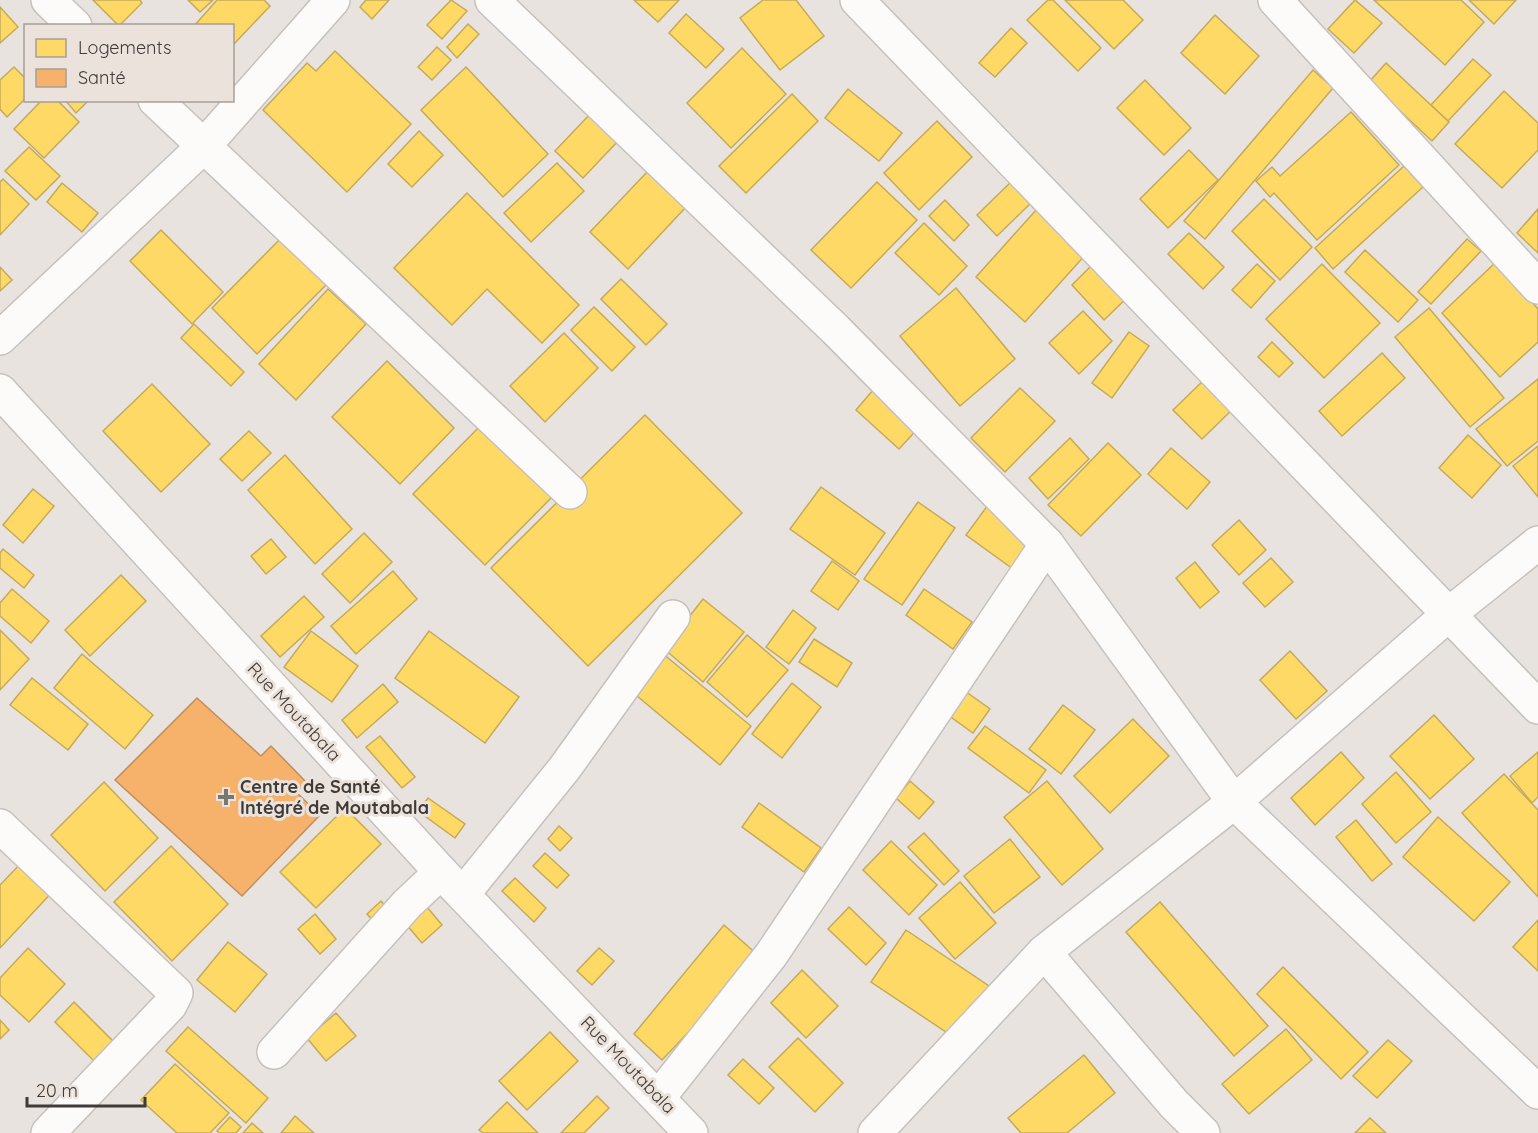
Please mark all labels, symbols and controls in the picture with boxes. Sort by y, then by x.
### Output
legend [24,24,234,102]
text: Logements [78,36,171,59]
text: Santé [78,66,126,89]
street label: Rue Moutabala [243,657,346,766]
place label: Centre de Santé Intégré de Moutabala [240,775,429,819]
marker: Centre de Santé Intégré de Moutabala [217,788,235,806]
street label: Rue Moutabala [576,1011,681,1118]
scale bar [27,1070,146,1108]
text: 20 m [36,1079,78,1102]

